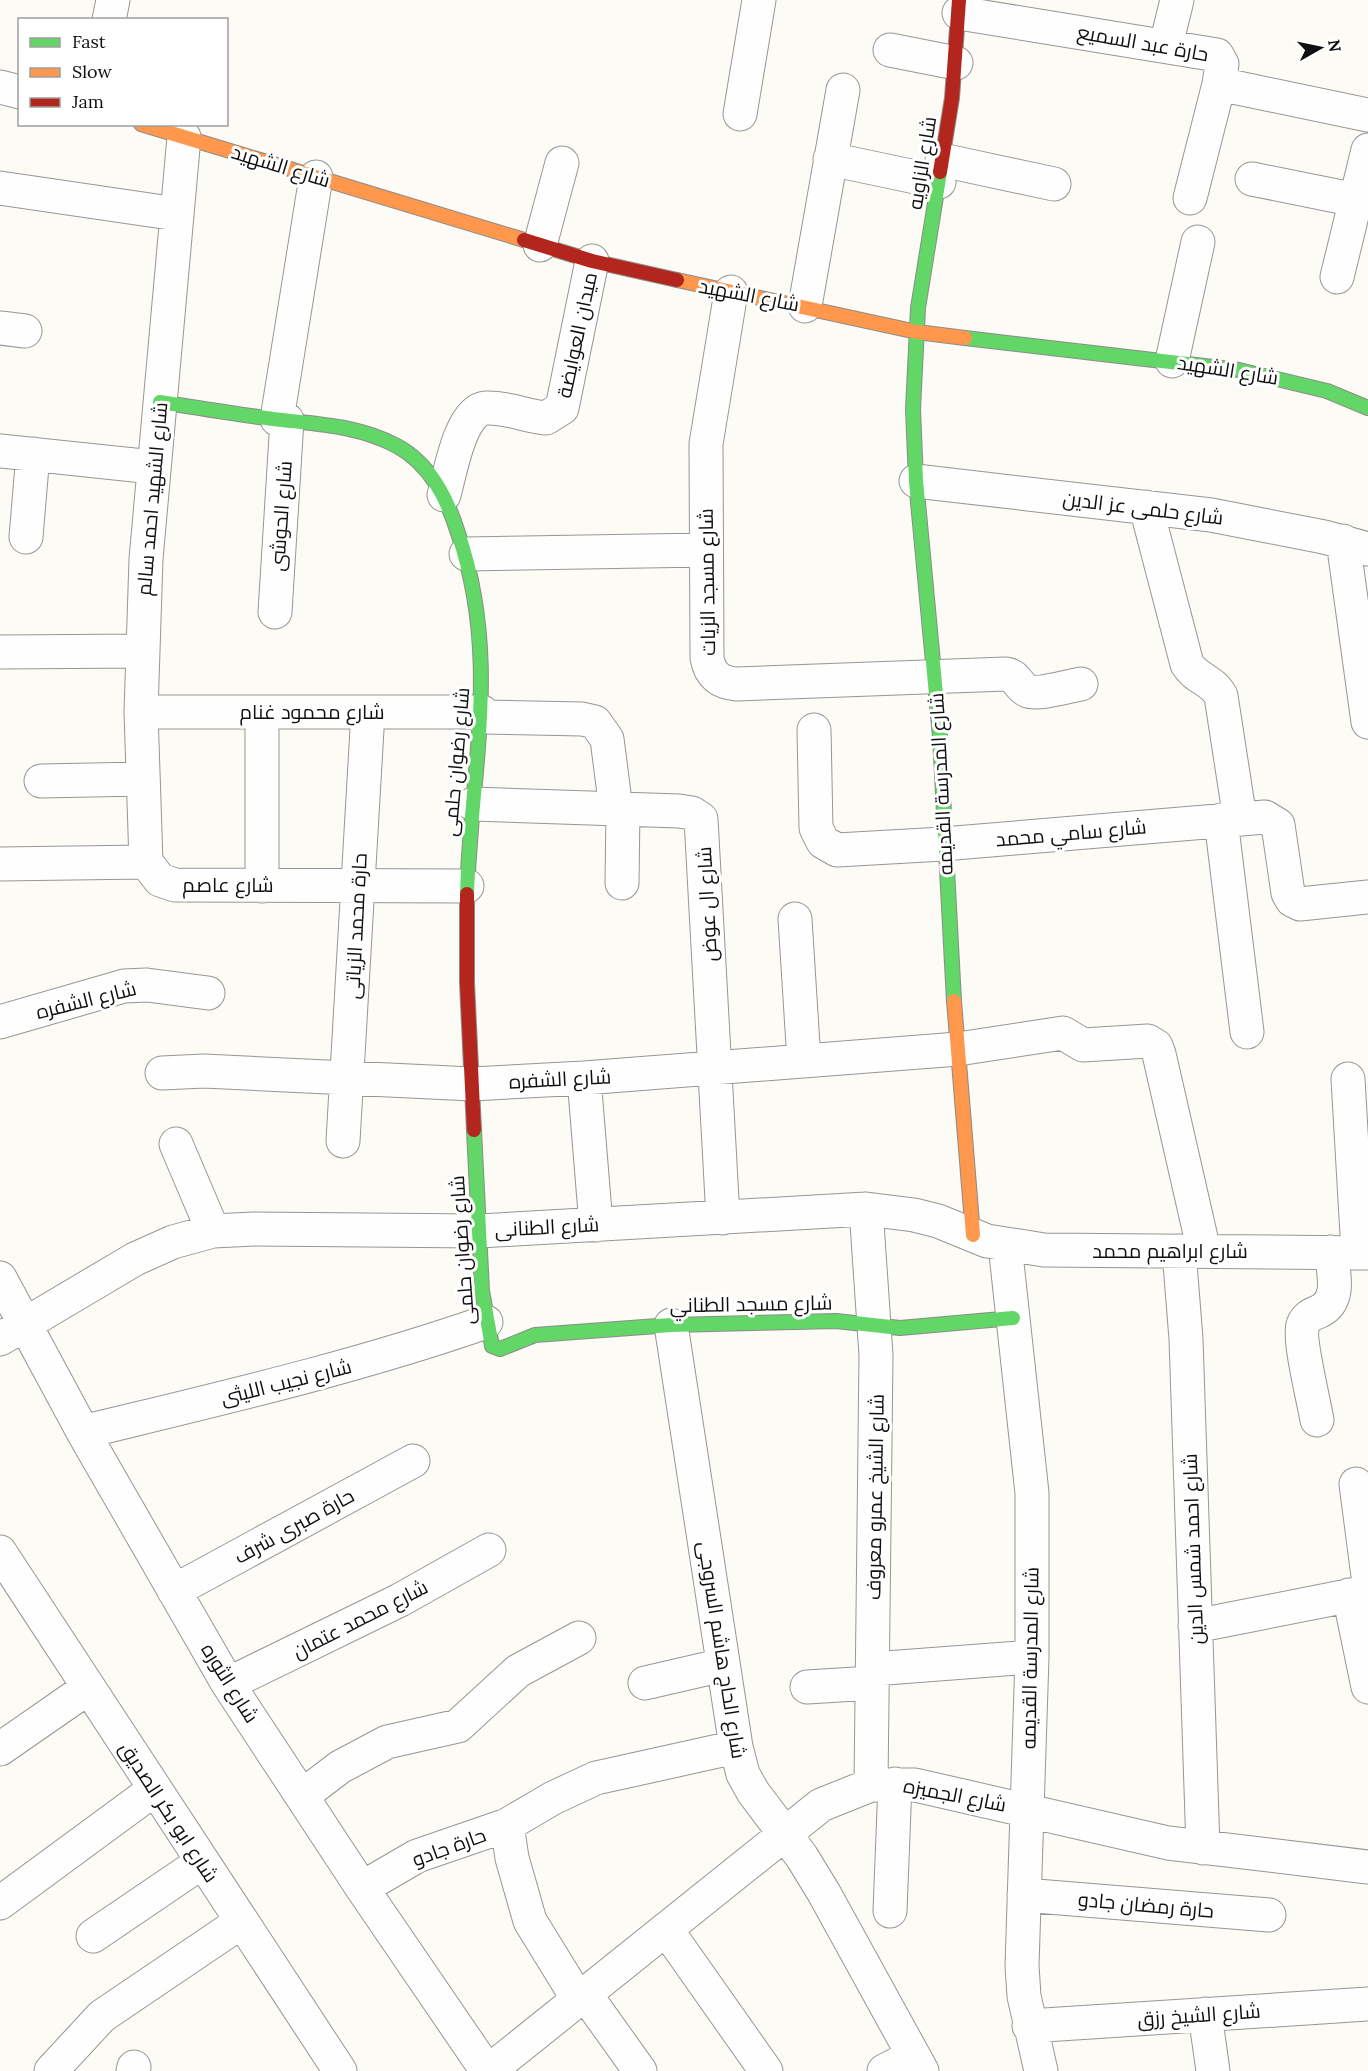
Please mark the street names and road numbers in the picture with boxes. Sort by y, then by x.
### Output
street label: حارة عبد السميع [1075,19,1211,68]
street label: شارع الزاويه [902,115,943,212]
street label: شارع الشهيد [228,139,334,194]
street label: ميدان العوايضة [551,270,603,400]
street label: شارع الشهيد [696,273,801,318]
street label: شارع الشهيد [1175,349,1280,392]
street label: شارع الشهيد احمد سالم [131,401,174,597]
street label: شارع الحوشى [264,460,299,572]
street label: شارع حلمى عز الدين [1061,485,1225,532]
street label: شارع مسجد الزيات [693,508,722,656]
street label: شارع رضوان حلمى [437,686,476,838]
street label: شارع المدرسة القديمه [923,692,960,876]
street label: شارع محمود غنام [239,699,385,726]
street label: شارع سامي محمد [994,813,1148,856]
street label: شارع ال عوض [691,846,724,962]
street label: حارة محمد الزياتى [339,852,373,1000]
street label: شارع عاصم [182,872,274,899]
street label: شارع الشفره [33,975,139,1026]
street label: شارع الشفره [508,1063,612,1096]
street label: شارع رضوان حلمى [444,1174,481,1326]
street label: شارع الطنانى [494,1211,600,1244]
street label: شارع ابراهيم محمد [1092,1238,1248,1265]
street label: شارع مسجد الطناني [669,1290,833,1321]
street label: شارع نجيب الليثى [218,1353,354,1412]
street label: شارع الشيخ عمرو معروف [860,1394,891,1600]
street label: شارع احمد شمس الدين [1177,1453,1210,1645]
street label: حارة صبرى شرف [229,1482,359,1570]
street label: شارع الحاج هاشم السروجى [691,1539,752,1761]
street label: شارع المدرسة القديمه [1015,1567,1046,1749]
street label: شارع محمد عتمان [288,1574,433,1665]
street label: شارع الثوره [194,1638,265,1728]
street label: شارع ابو بكر الصديق [113,1736,224,1888]
street label: شارع الجميزه [901,1772,1009,1819]
street label: حارة جادو [408,1822,489,1871]
street label: حارة رمضان جادو [1077,1886,1215,1924]
street label: شارع الشيخ رزق [1136,1998,1262,2033]

